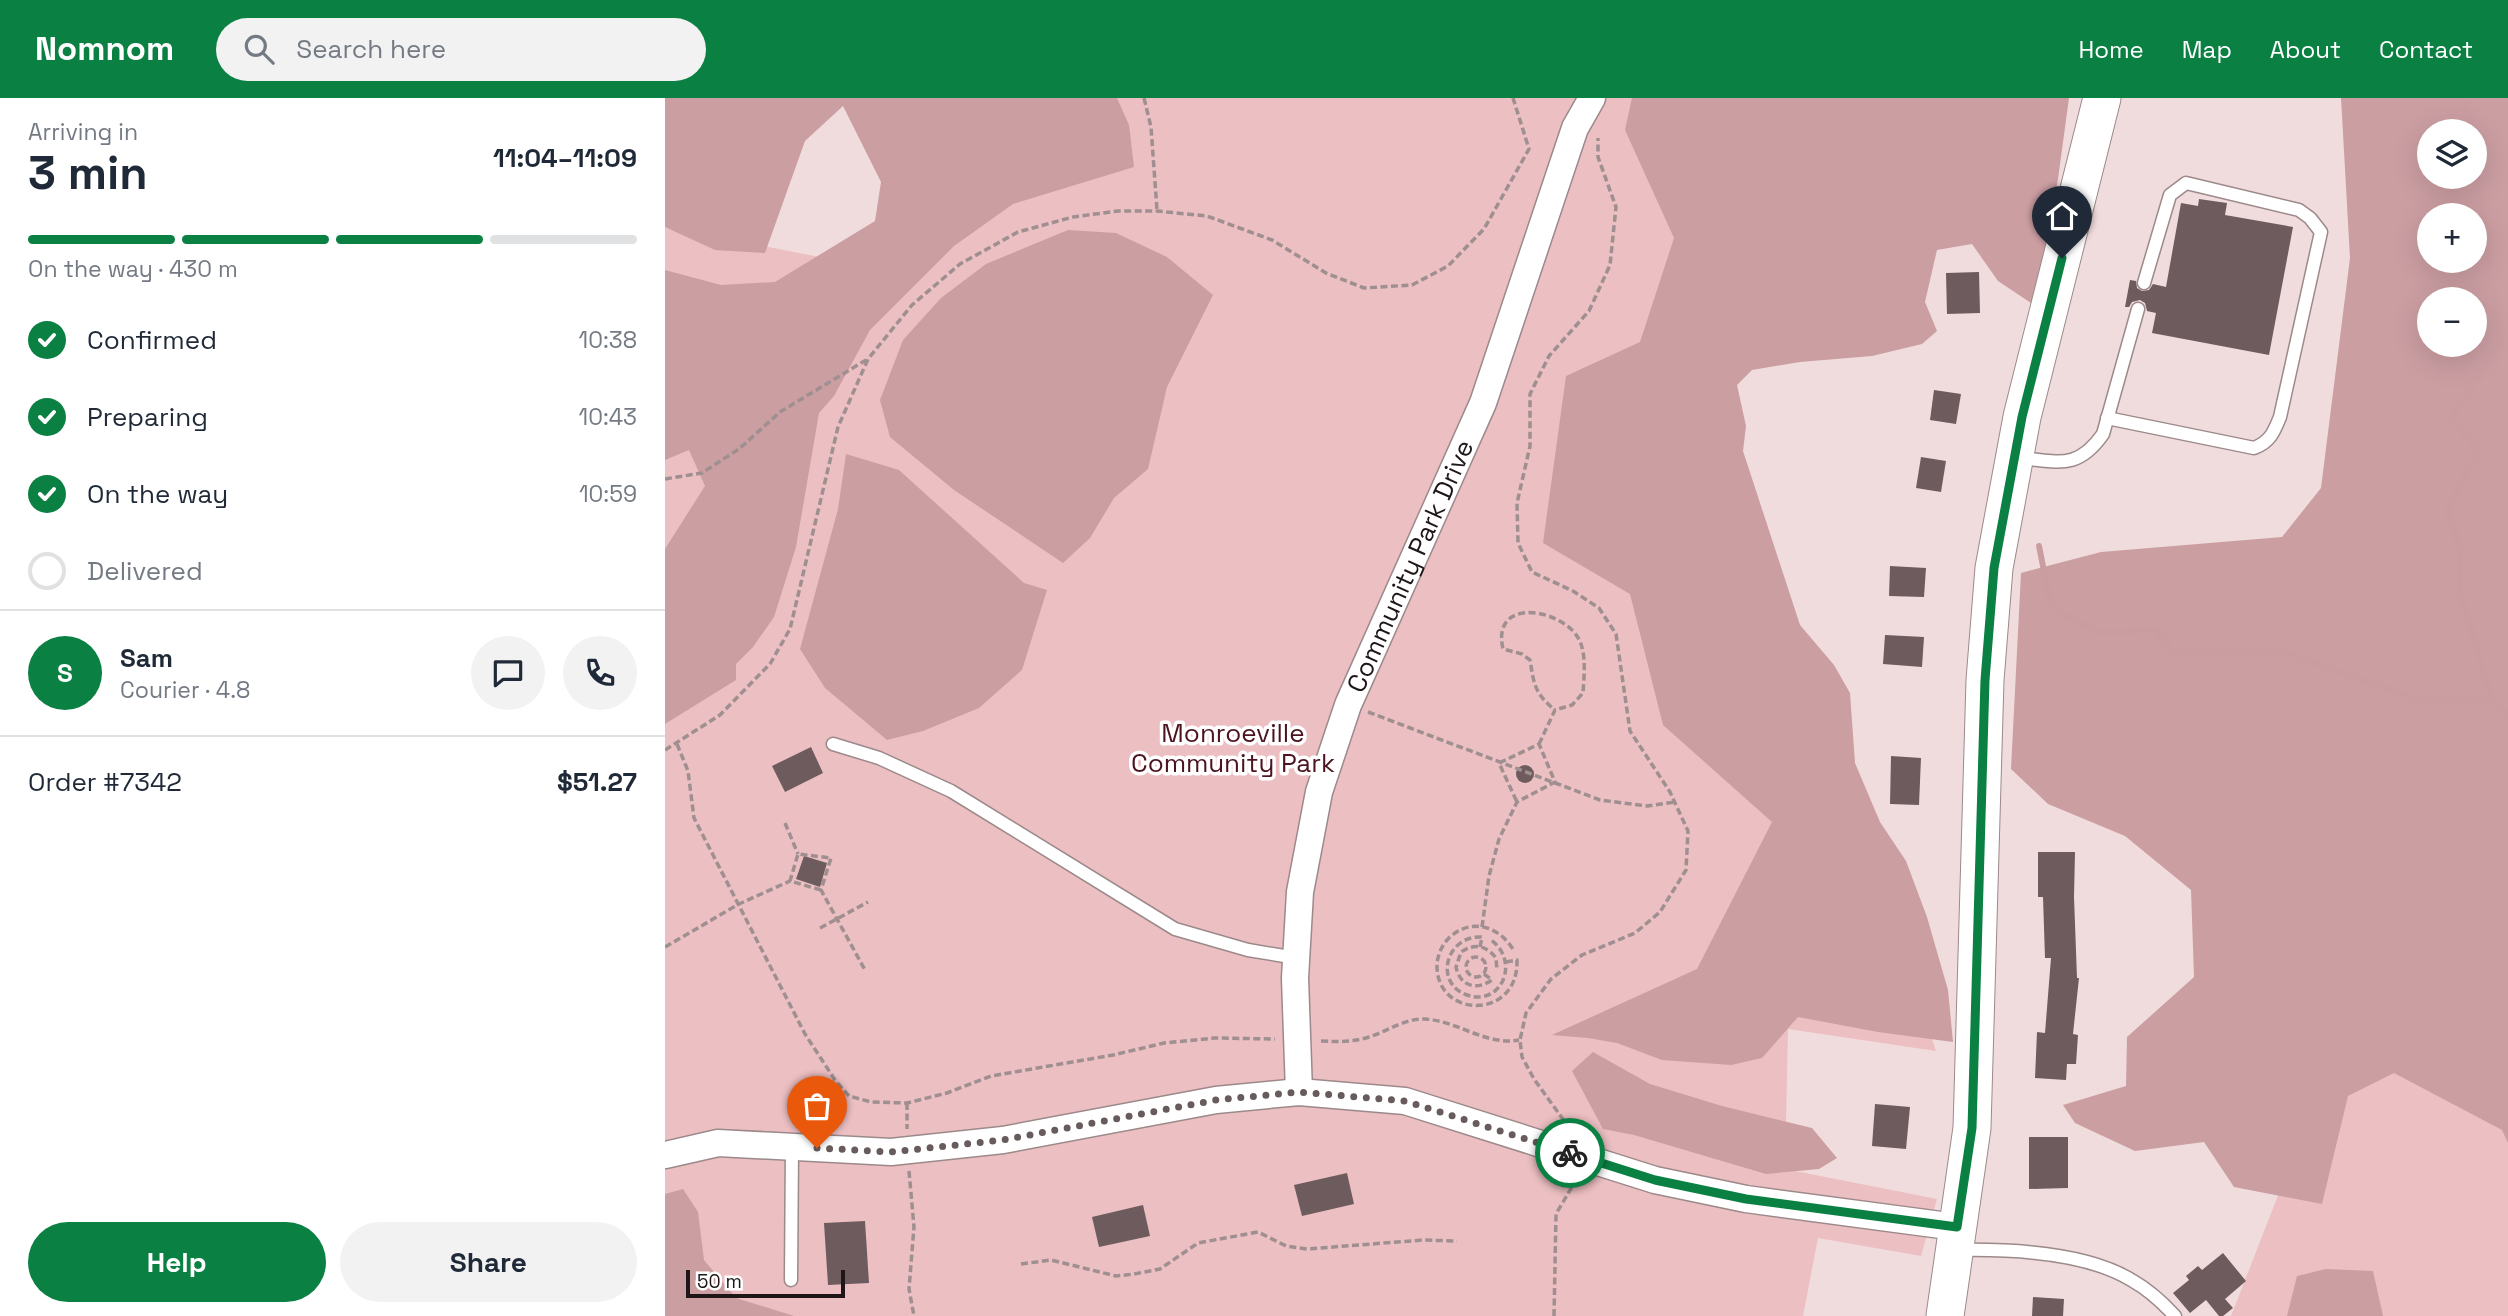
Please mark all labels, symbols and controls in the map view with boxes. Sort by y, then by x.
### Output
search box [216,18,706,81]
text: Nomnom [35,28,174,70]
icon: search [240,30,278,68]
text: Search here [296,32,446,66]
text: Home [2078,34,2144,65]
text: Map [2182,34,2232,65]
text: About [2270,34,2341,65]
text: Contact [2379,34,2473,65]
text: Arriving in [28,117,138,147]
map controls [2417,119,2487,357]
button: layers [2417,119,2487,189]
text: 11:04–11:09 [493,141,637,175]
text: 3 min [28,144,148,202]
pin [2032,186,2092,258]
icon: home [2043,197,2081,235]
button: + [2417,203,2487,273]
text: On the way · 430 m [28,254,238,284]
button: − [2417,287,2487,357]
icon: check [28,321,66,359]
text: Confirmed [87,323,217,357]
text: 10:38 [579,325,637,355]
icon: check [28,398,66,436]
text: Preparing [87,400,208,434]
text: 10:43 [579,402,637,432]
street label: Community Park Drive [1339,434,1481,698]
icon: check [28,475,66,513]
text: On the way [87,477,228,511]
text: 10:59 [579,479,637,509]
text: Delivered [87,554,203,588]
button: chat [471,636,545,710]
button: phone [563,636,637,710]
text: Sam [120,641,173,675]
text: S [57,656,73,690]
text: Courier · 4.8 [120,675,250,705]
park label: Monroeville Community Park [1131,716,1335,780]
text: Order #7342 [28,765,182,799]
text: $51.27 [557,765,637,799]
pin [787,1076,847,1148]
icon: bag [798,1087,836,1125]
courier [1535,1118,1605,1188]
icon: bike [1551,1134,1589,1172]
button: Help [28,1222,326,1302]
button: Share [340,1222,637,1302]
scale bar [686,1267,845,1299]
text: 50 m [697,1269,742,1294]

